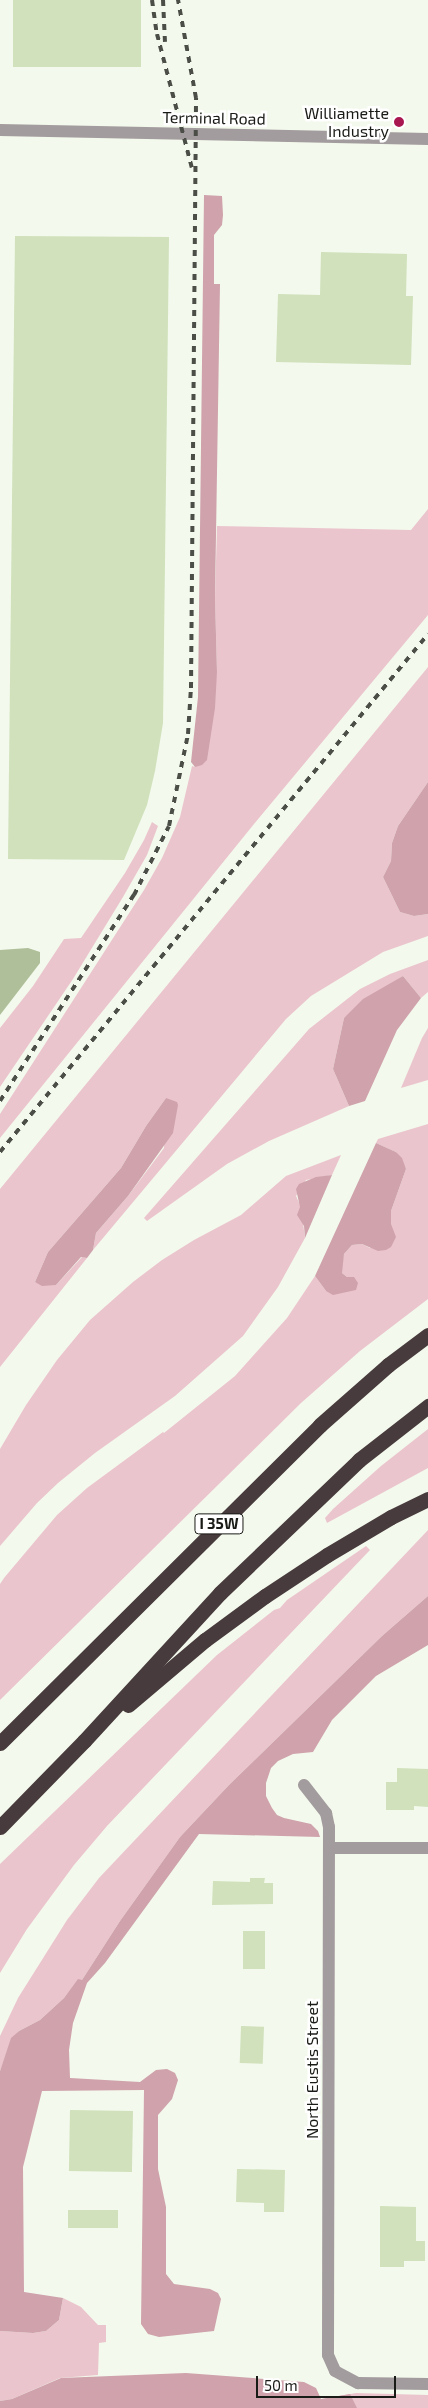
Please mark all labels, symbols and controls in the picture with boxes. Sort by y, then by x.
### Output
place label: Williamette Industry [304,103,389,141]
street label: Terminal Road [162,107,266,129]
marker: Williamette Industry [393,116,405,128]
road number: I 35W [194,1512,244,1536]
street label: North Eustis Street [302,2001,322,2139]
scale bar [258,2366,398,2398]
text: 50 m [264,2376,298,2394]

